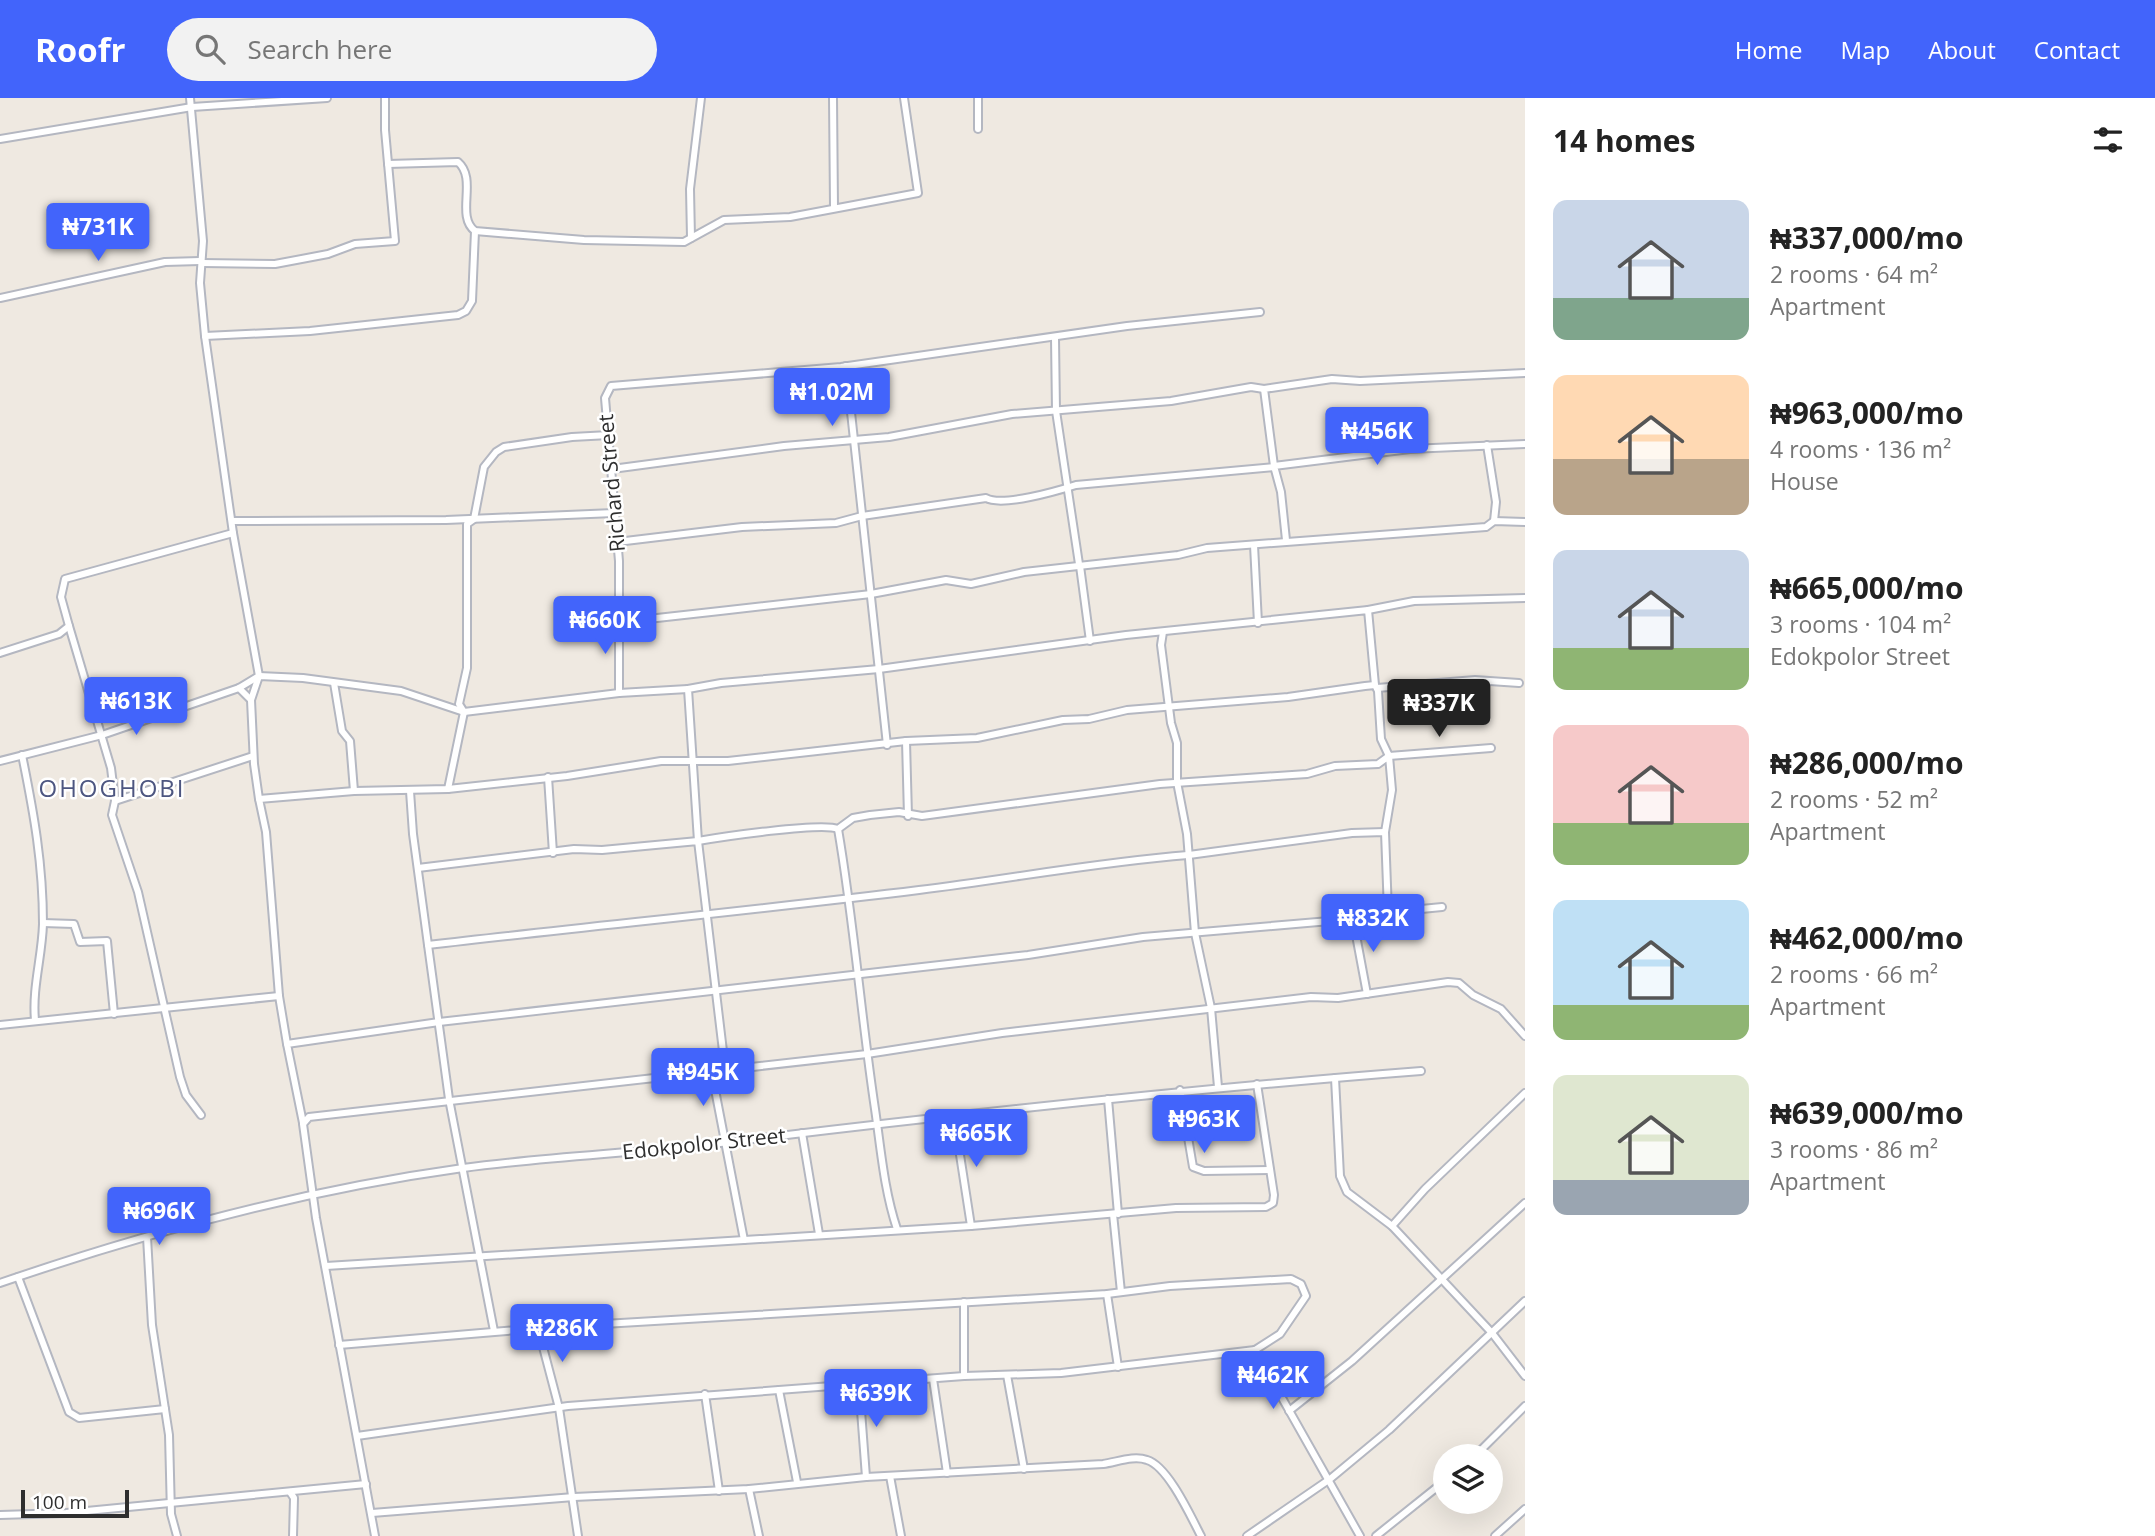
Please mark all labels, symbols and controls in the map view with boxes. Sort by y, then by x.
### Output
search box [167,18,657,81]
text: Roofr [35,27,125,72]
icon: search [191,30,229,68]
text: Search here [247,31,392,67]
text: Home [1735,33,1803,66]
text: Map [1841,33,1890,66]
text: About [1928,33,1996,66]
text: Contact [2034,33,2120,66]
text: 14 homes [1553,120,1696,161]
icon: filters [2089,121,2127,159]
pin: ₦731K [49,204,147,263]
text: ₦731K [62,210,134,242]
text: ₦337,000/mo [1770,217,1964,258]
icon: home [1609,228,1693,312]
text: 2 rooms · 64 m² [1770,258,1938,290]
text: Apartment [1770,290,1886,322]
pin: ₦1.02M [775,368,889,428]
text: ₦1.02M [790,375,874,407]
text: ₦963,000/mo [1770,392,1964,433]
icon: home [1609,403,1693,487]
pin: ₦456K [1328,408,1426,467]
street label: Richard Street [591,413,631,553]
text: ₦456K [1341,414,1413,446]
text: 4 rooms · 136 m² [1770,433,1951,465]
text: House [1770,465,1839,497]
text: ₦665,000/mo [1770,567,1964,608]
icon: home [1609,578,1693,662]
pin: ₦660K [556,596,654,656]
text: ₦660K [569,603,641,635]
text: 3 rooms · 104 m² [1770,608,1951,640]
text: Edokpolor Street [1770,640,1950,672]
pin: ₦613K [87,678,185,737]
pin: ₦337K [1390,680,1488,739]
text: ₦613K [100,684,172,716]
text: ₦337K [1403,686,1475,718]
text: ₦286,000/mo [1770,742,1964,783]
icon: home [1609,753,1693,837]
district label: OHOGHOBI [38,771,186,804]
text: 2 rooms · 52 m² [1770,783,1938,815]
text: Apartment [1770,815,1886,847]
pin: ₦832K [1324,894,1422,954]
text: ₦832K [1337,901,1409,933]
text: ₦462,000/mo [1770,917,1964,958]
icon: home [1609,928,1693,1012]
text: 2 rooms · 66 m² [1770,958,1938,990]
text: Apartment [1770,990,1886,1022]
pin: ₦945K [654,1048,752,1108]
text: ₦945K [667,1055,739,1087]
text: ₦639,000/mo [1770,1092,1964,1133]
pin: ₦963K [1155,1096,1253,1155]
text: ₦963K [1168,1102,1240,1134]
icon: home [1609,1103,1693,1187]
pin: ₦665K [927,1110,1025,1169]
text: ₦665K [940,1116,1012,1148]
street label: Edokpolor Street [621,1120,787,1166]
text: 3 rooms · 86 m² [1770,1133,1938,1165]
text: Apartment [1770,1165,1886,1197]
pin: ₦696K [110,1188,208,1247]
text: ₦696K [123,1194,195,1226]
pin: ₦286K [513,1304,611,1364]
text: ₦286K [526,1311,598,1343]
pin: ₦462K [1224,1352,1322,1411]
text: ₦462K [1237,1358,1309,1390]
pin: ₦639K [827,1370,925,1429]
text: ₦639K [840,1376,912,1408]
map controls [1433,1444,1503,1514]
button: layers [1433,1444,1503,1514]
scale bar [21,1487,130,1519]
text: 100 m [32,1489,87,1515]

